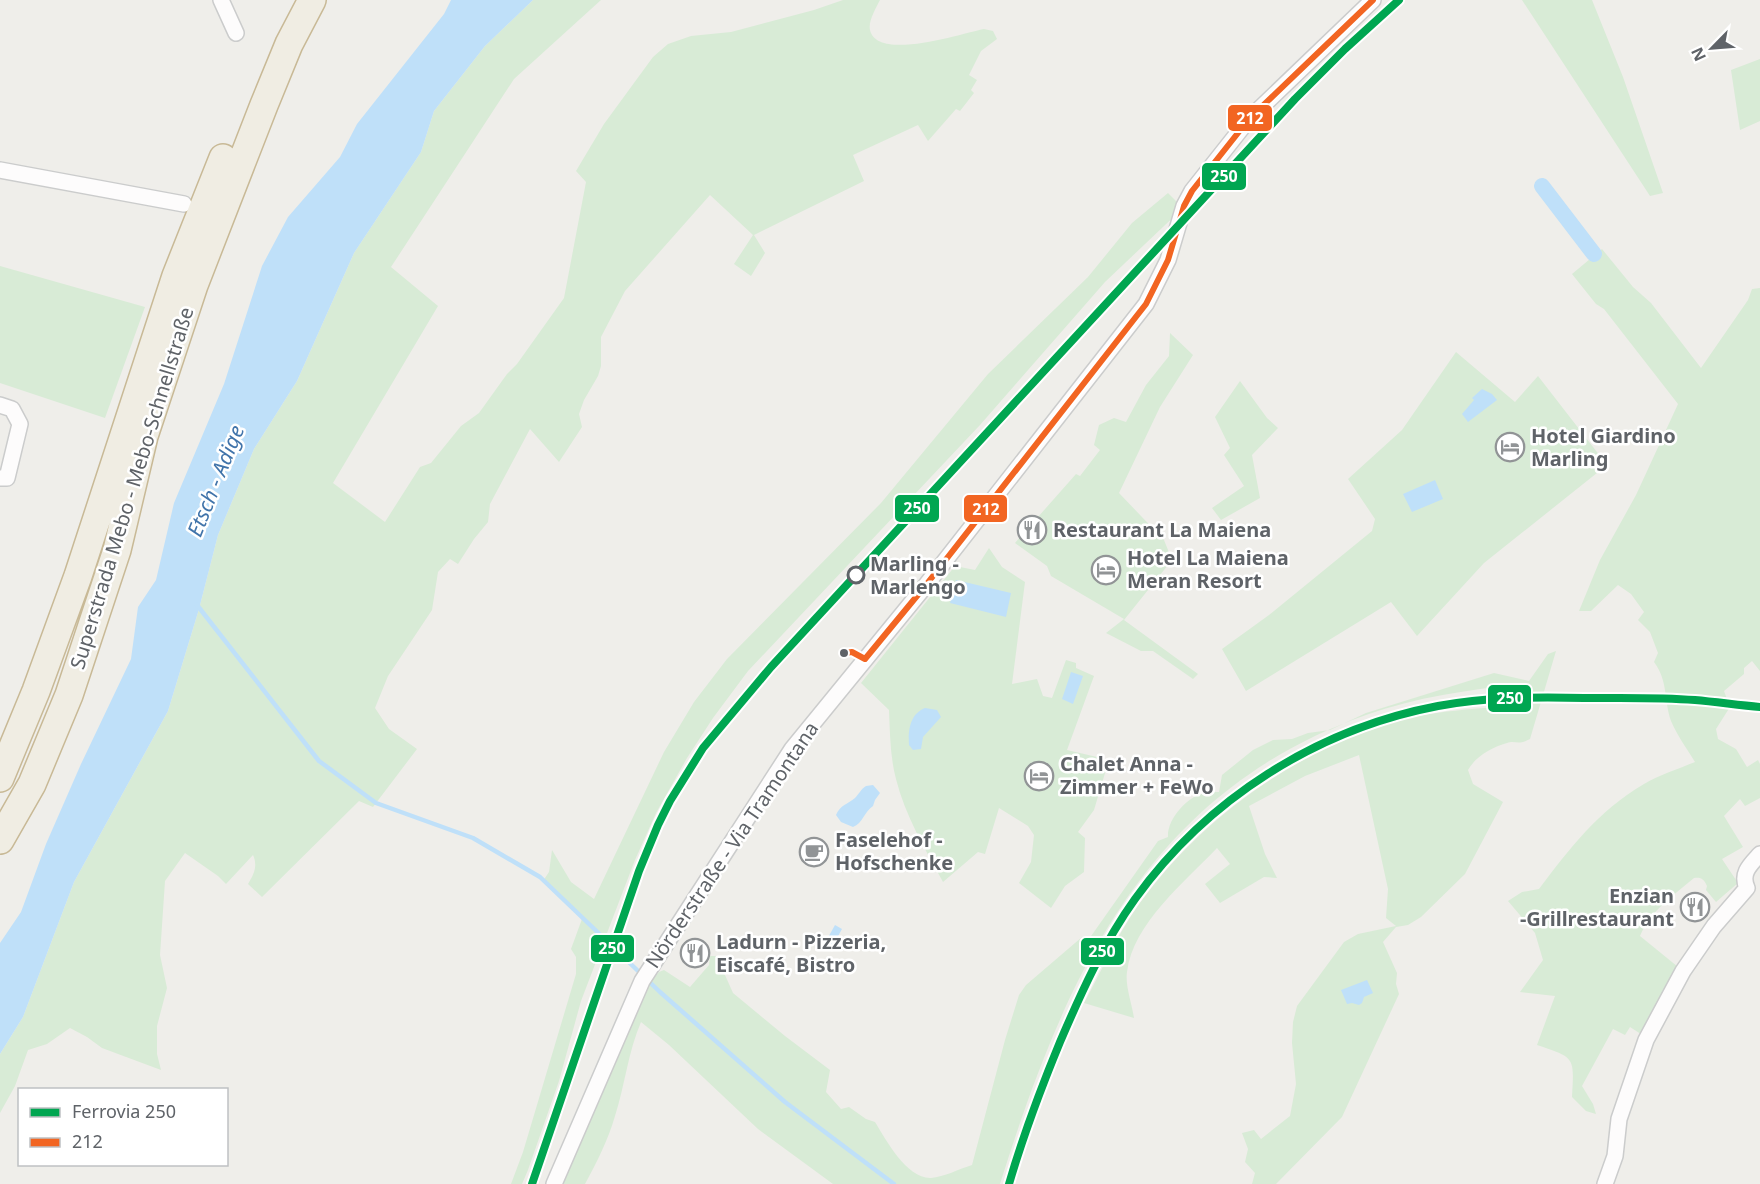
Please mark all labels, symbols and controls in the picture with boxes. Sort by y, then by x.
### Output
north arrow [1682,18,1742,78]
text: N [1686,44,1711,65]
line badge: 212 [1227,104,1273,132]
text: 212 [1236,107,1264,129]
line badge: 250 [1201,162,1247,191]
text: 250 [1210,165,1238,187]
street label: Superstrada Mebo - Mebo-Schnellstraße [63,303,200,672]
water label: Etsch - Adige [180,421,250,541]
place label: Hotel Giardino Marling [1531,422,1676,472]
hotel icon: Hotel Giardino Marling [1494,431,1526,463]
line badge: 250 [894,494,940,523]
line badge: 212 [963,494,1008,523]
text: 250 [903,497,931,519]
text: 212 [972,498,1000,520]
restaurant icon: Restaurant La Maiena [1016,514,1048,546]
place label: Restaurant La Maiena [1053,516,1271,543]
place label: Hotel La Maiena Meran Resort [1127,544,1289,594]
place label: Marling - Marlengo [870,550,966,600]
hotel icon: Hotel La Maiena Meran Resort [1090,554,1122,586]
marker: Marling - Marlengo [847,566,865,584]
unlabelled marker [838,647,850,659]
line badge: 250 [1487,684,1532,713]
text: 250 [1496,687,1524,709]
street label: Nörderstraße - Via Tramontana [639,716,824,973]
place label: Chalet Anna - Zimmer + FeWo [1060,750,1214,800]
hotel icon: Chalet Anna - Zimmer + FeWo [1023,760,1055,792]
place label: Faselehof - Hofschenke [835,826,953,876]
cafe icon: Faselehof - Hofschenke [798,836,830,868]
place label: Enzian -Grillrestaurant [1520,882,1674,932]
restaurant icon: Enzian -Grillrestaurant [1679,891,1711,923]
place label: Ladurn - Pizzeria, Eiscafé, Bistro [716,928,886,978]
line badge: 250 [590,934,635,963]
text: 250 [598,937,626,959]
restaurant icon: Ladurn - Pizzeria, Eiscafé, Bistro [679,937,711,969]
line badge: 250 [1080,937,1125,966]
text: 250 [1088,940,1116,962]
legend [18,1088,228,1166]
text: Ferrovia 250 [72,1099,176,1123]
text: 212 [72,1129,103,1153]

